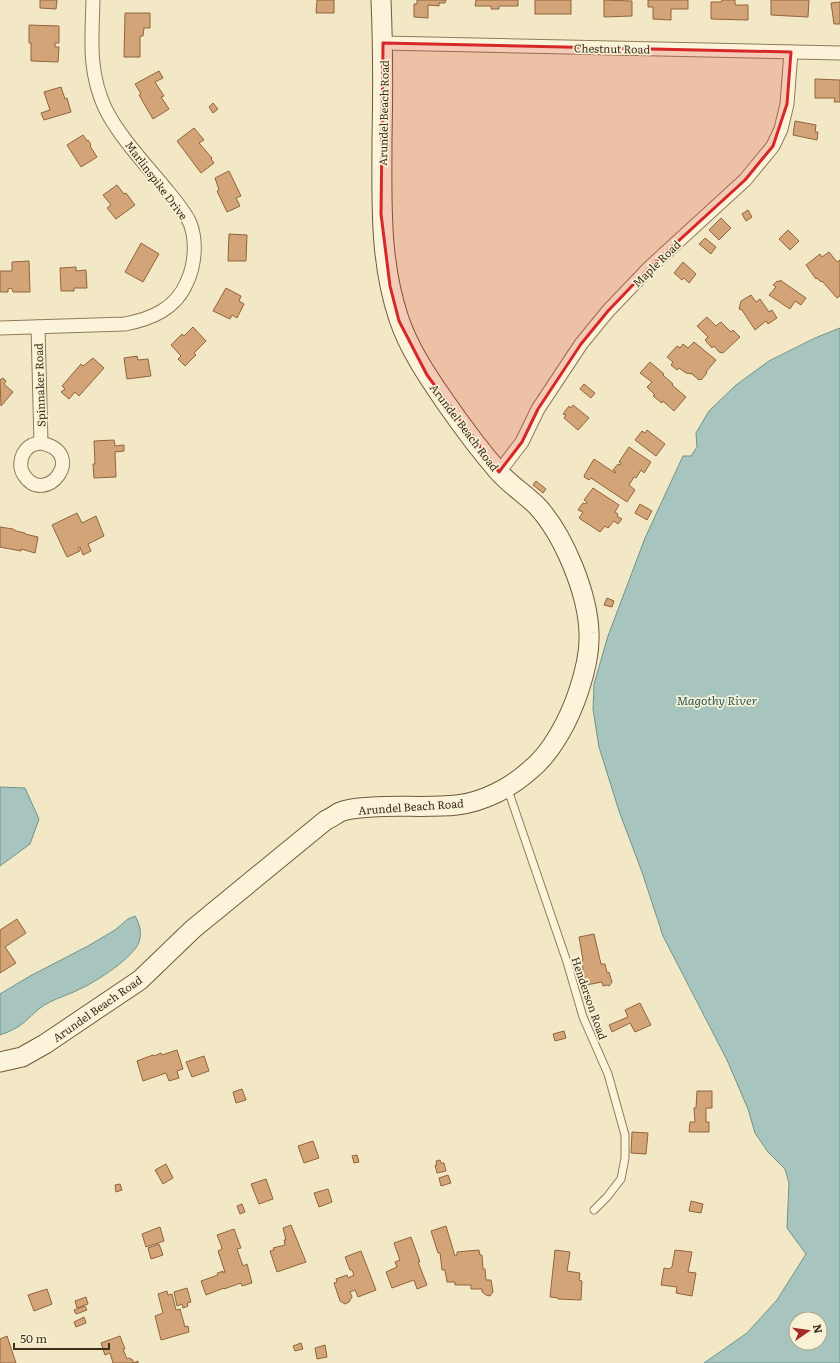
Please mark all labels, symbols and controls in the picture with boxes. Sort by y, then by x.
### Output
street label: Chestnut Road [574,39,651,57]
street label: Arundel Beach Road [374,60,392,166]
street label: Marlinspike Drive [122,137,192,223]
street label: Maple Road [628,236,684,290]
street label: Spinnaker Road [30,343,48,427]
street label: Arundel Beach Road [427,380,503,474]
water label: Magothy River [677,691,758,709]
street label: Arundel Beach Road [358,794,465,818]
street label: Henderson Road [568,954,612,1042]
street label: Arundel Beach Road [49,971,145,1045]
north arrow [788,1311,828,1351]
text: N [810,1322,828,1335]
scale bar [14,1325,109,1351]
text: 50 m [20,1329,47,1347]

